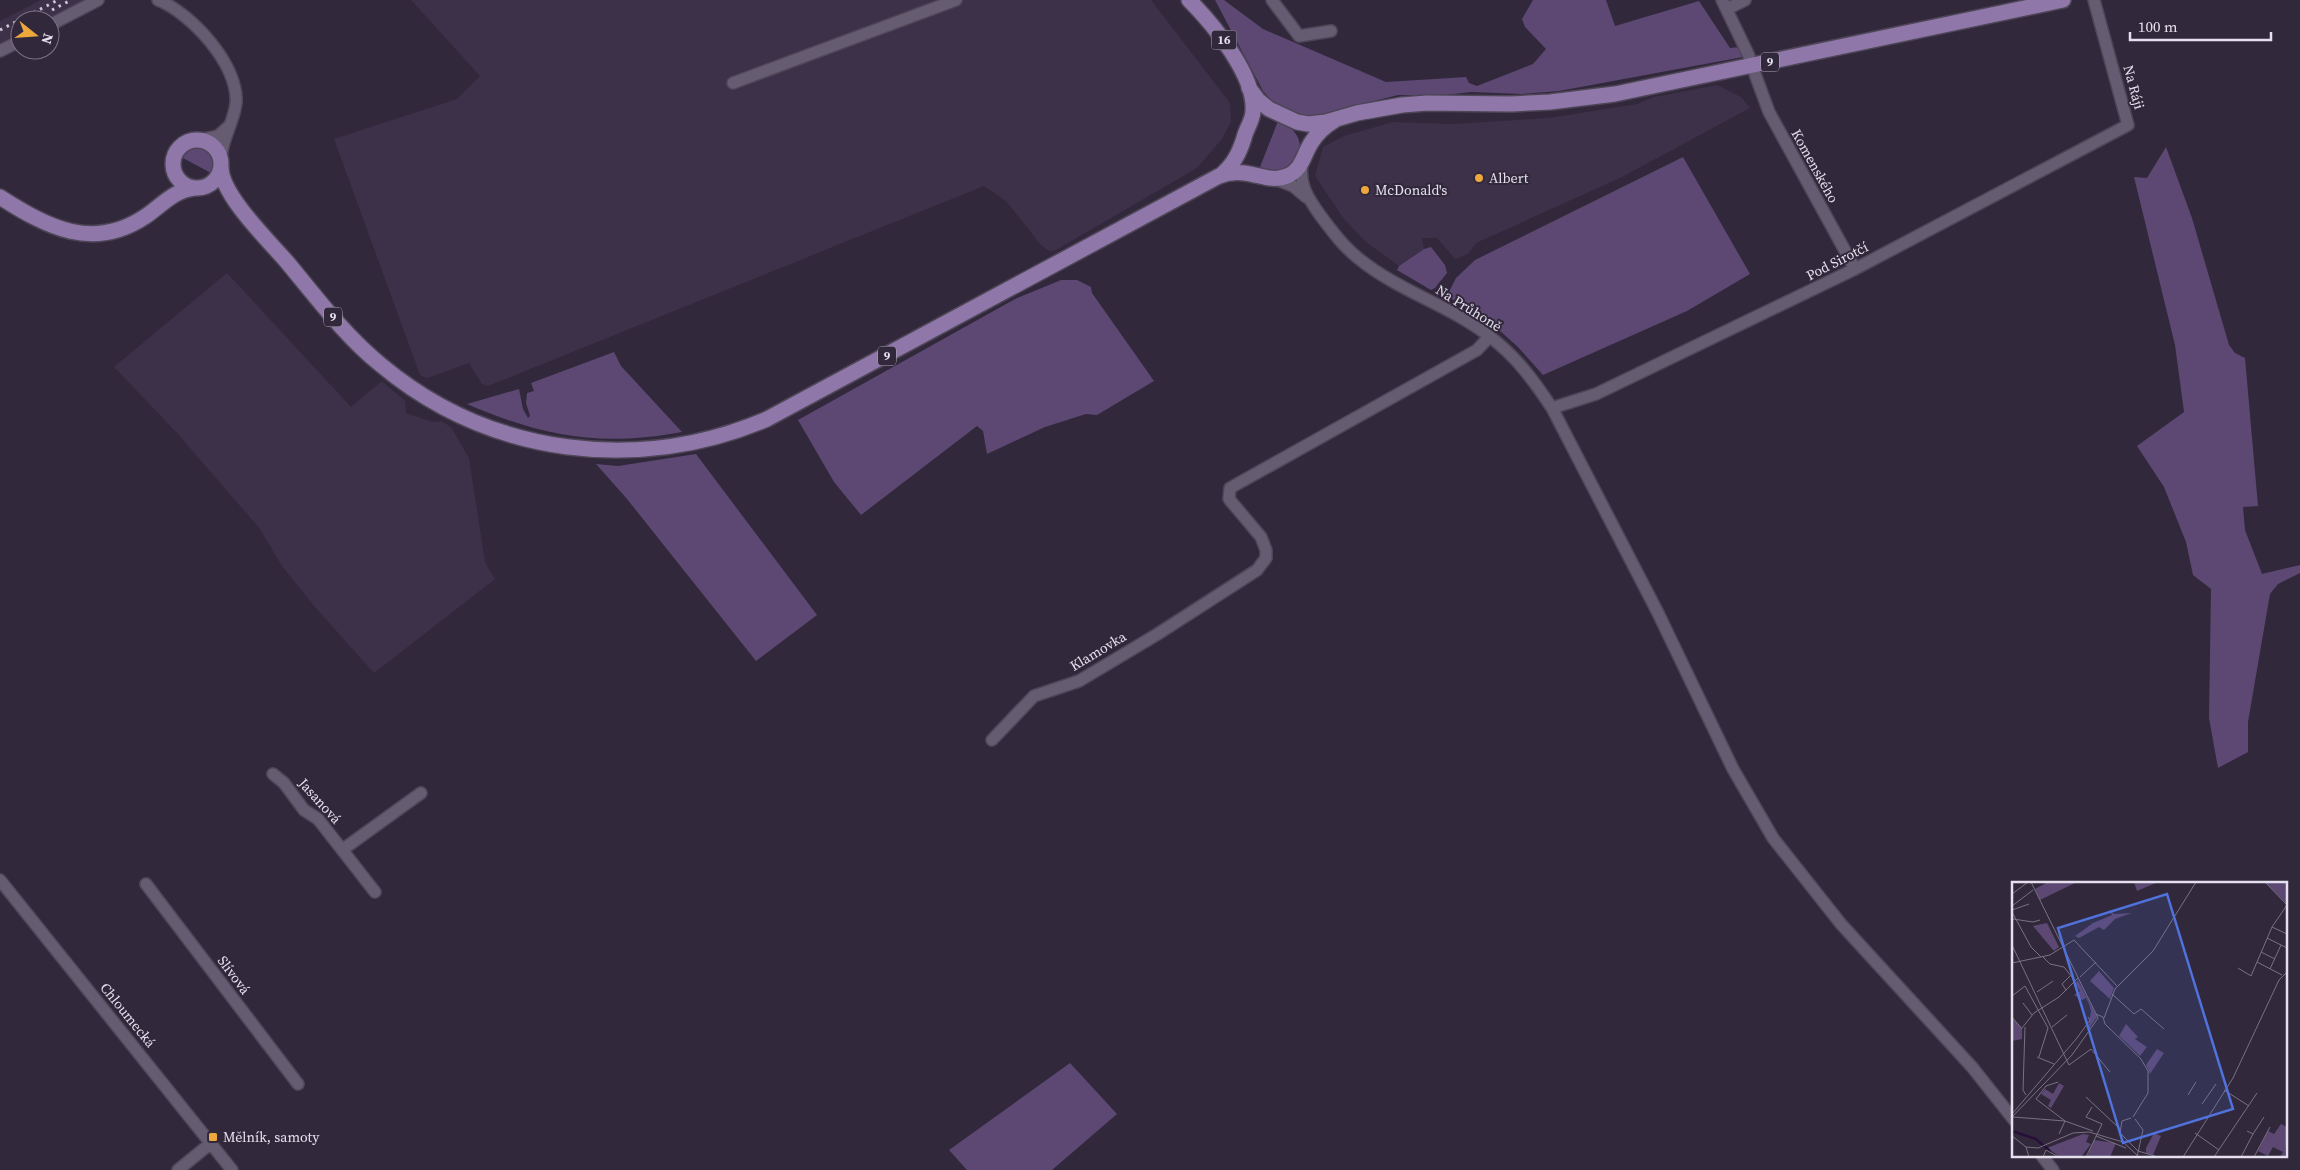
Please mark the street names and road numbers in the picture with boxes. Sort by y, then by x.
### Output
road number: 16 [1212,30,1236,50]
road number: 9 [1761,52,1779,72]
street label: Na Ráji [2119,63,2149,111]
street label: Komenského [1787,126,1844,207]
street label: Pod Sirotčí [1803,237,1871,285]
street label: Na Průhoně [1432,280,1506,336]
road number: 9 [324,308,342,326]
road number: 9 [878,346,896,366]
street label: Klamovka [1066,626,1131,676]
street label: Jasanová [293,773,347,829]
street label: Slívová [213,952,256,999]
street label: Chloumecká [96,978,161,1052]

